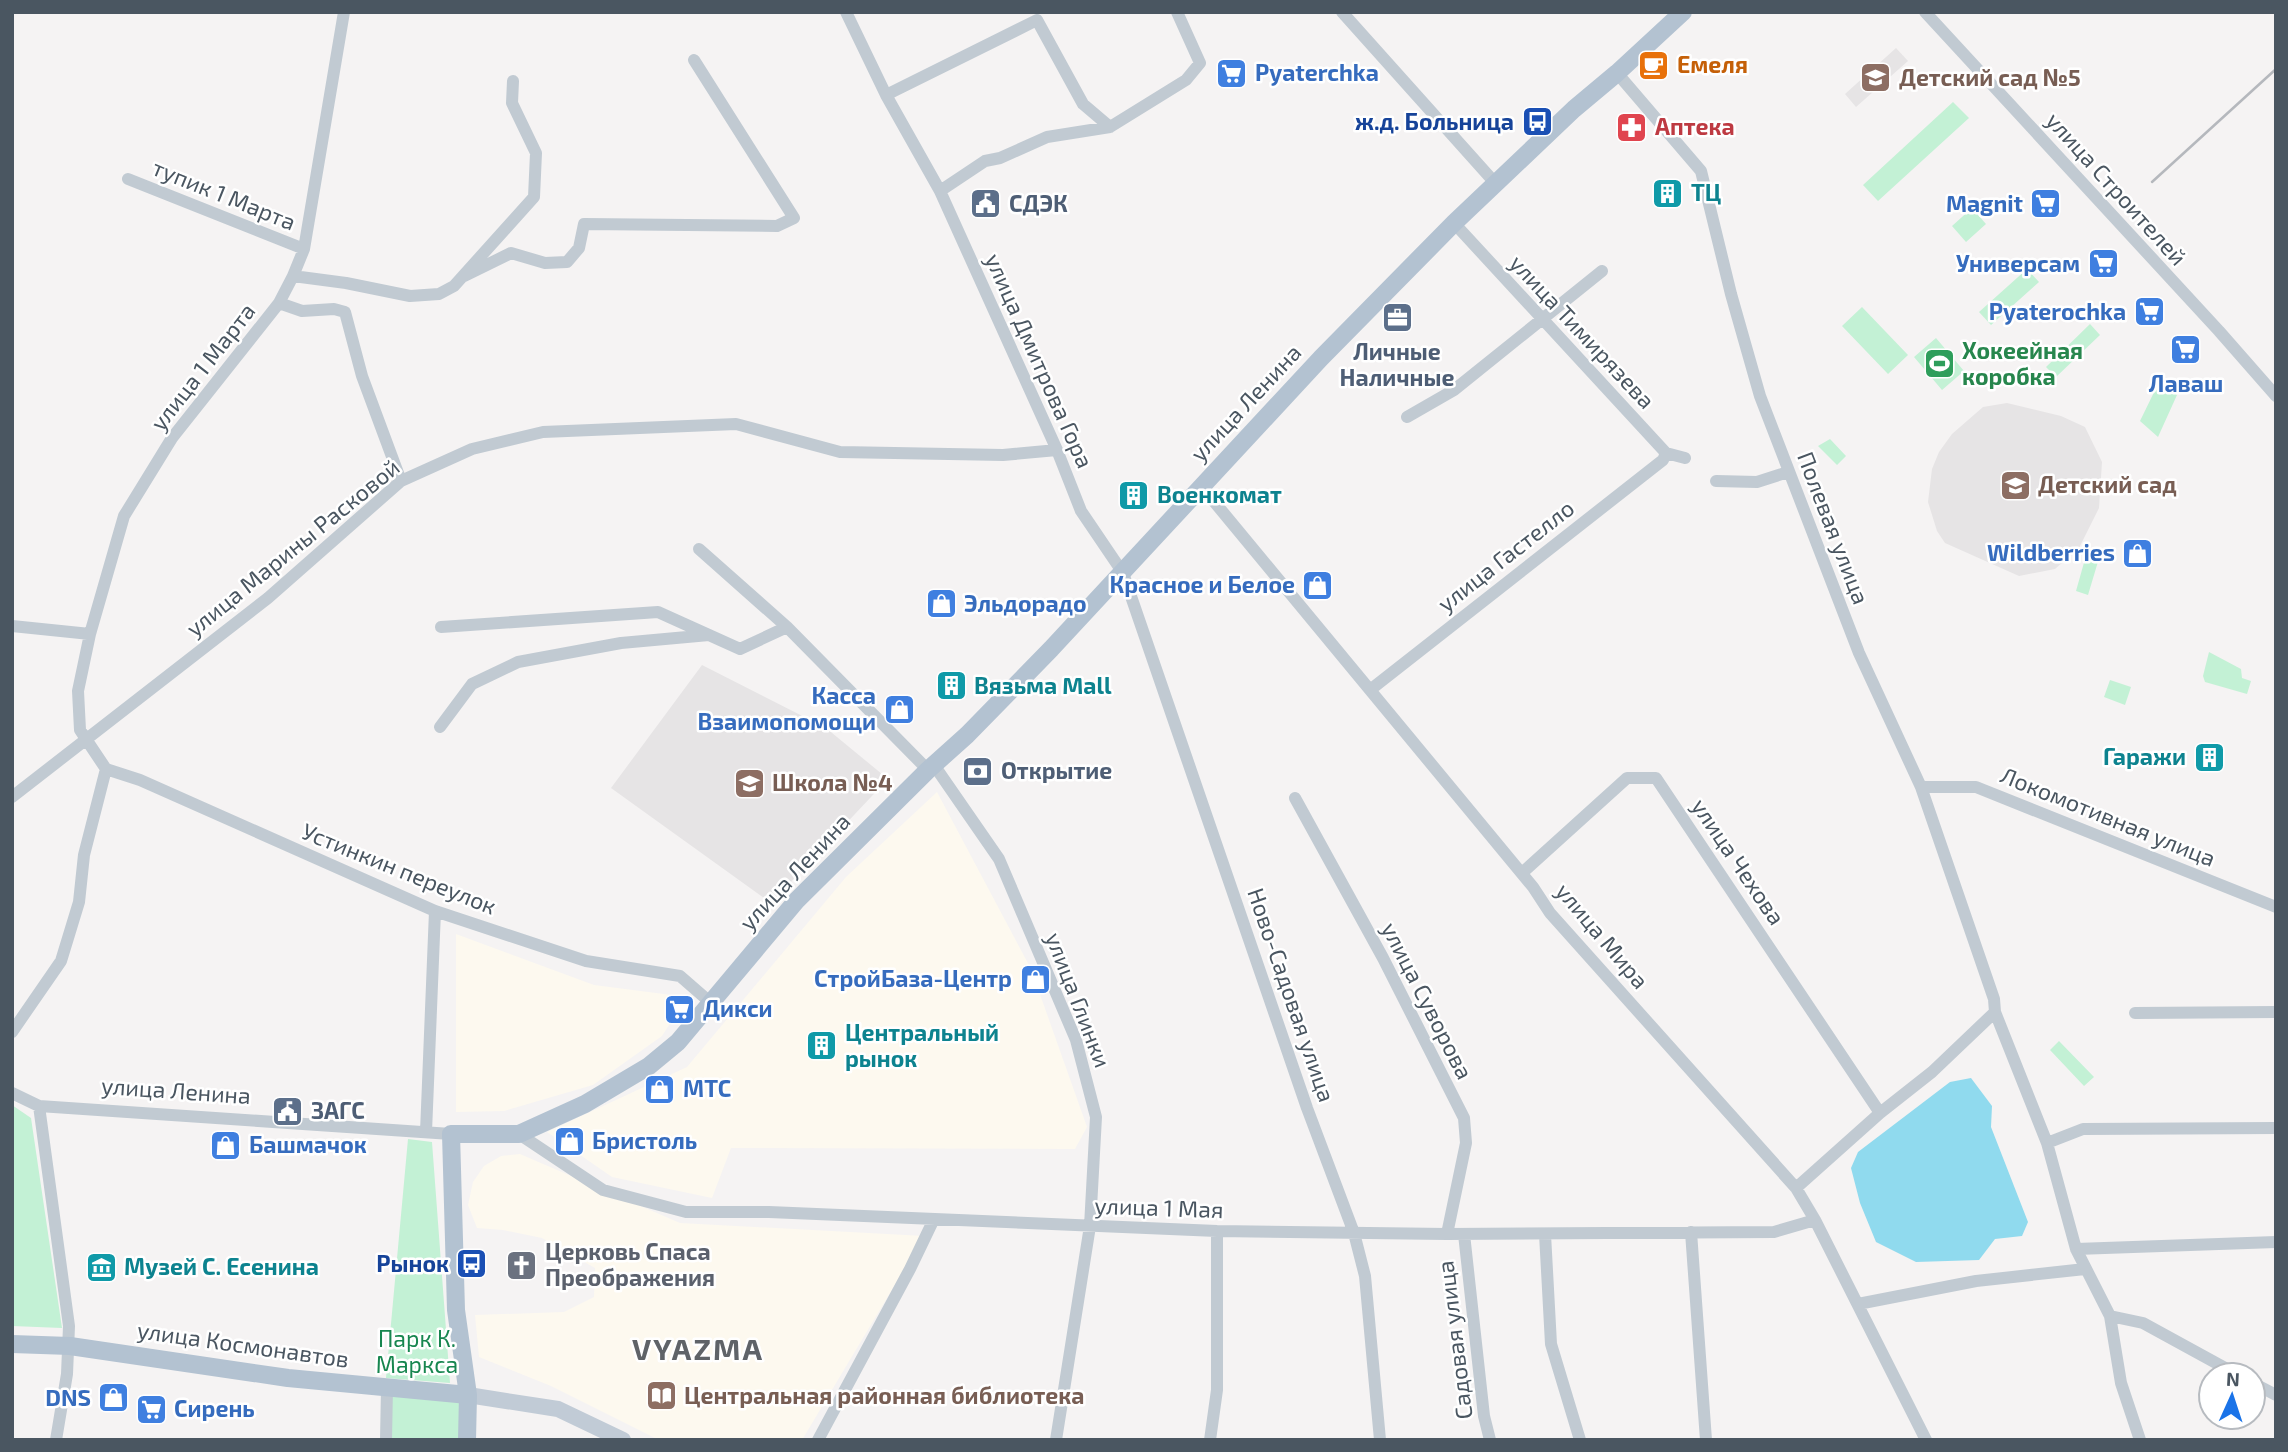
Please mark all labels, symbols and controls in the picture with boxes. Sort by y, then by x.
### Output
cafe icon: Емеля [1637,48,1671,82]
place label: Емеля [1677,50,1748,78]
supermarket icon: Pyaterchka [1215,56,1249,90]
place label: Pyaterchka [1255,58,1379,86]
school or university icon: Детский сад №5 [1859,61,1893,95]
place label: Детский сад №5 [1899,63,2081,91]
bus stop icon: ж.д. Больница [1520,105,1554,139]
street label: улица Строителей [2040,106,2193,271]
place label: ж.д. Больница [1355,107,1514,135]
pharmacy icon: Аптека [1615,110,1649,144]
place label: Аптека [1655,112,1735,140]
street label: тупик 1 Марта [148,153,300,236]
building icon: ТЦ [1651,176,1685,210]
place label: ТЦ [1691,178,1721,206]
public building icon: СДЭК [969,187,1003,221]
supermarket icon: Magnit [2029,187,2063,221]
place label: СДЭК [1009,189,1068,217]
place label: Magnit [1946,189,2023,217]
supermarket icon: Универсам [2086,247,2120,281]
street label: улица Дмитрова Гора [979,249,1100,473]
street label: улица Тимирязева [1504,249,1661,415]
place label: Универсам [1956,249,2080,277]
supermarket icon: Pyaterochka [2132,295,2166,329]
street label: улица 1 Марта [144,297,261,436]
place label: Pyaterochka [1989,297,2126,325]
office icon: Личные Наличные [1380,301,1414,335]
supermarket icon: Лаваш [2169,333,2203,367]
place label: Хокеейная коробка [1962,336,2083,390]
place label: Личные Наличные [1340,337,1454,391]
street label: улица Ленина [1184,338,1307,467]
sports icon: Хокеейная коробка [1922,347,1956,381]
place label: Лаваш [2149,369,2223,397]
street label: Полевая улица [1791,447,1876,608]
street label: улица Марины Расковой [180,452,405,643]
school or university icon: Детский сад [1998,468,2032,502]
place label: Детский сад [2038,470,2177,498]
building icon: Военкомат [1117,478,1151,512]
place label: Военкомат [1157,480,1282,508]
street label: улица Гастелло [1432,493,1580,618]
shop icon: Wildberries [2121,536,2155,570]
place label: Wildberries [1987,538,2115,566]
shop icon: Красное и Белое [1301,568,1335,602]
place label: Красное и Белое [1110,570,1295,598]
shop icon: Эльдорадо [924,587,958,621]
place label: Эльдорадо [964,589,1087,617]
building icon: Вязьма Mall [934,669,968,703]
place label: Вязьма Mall [974,671,1112,699]
place label: Касса Взаимопомощи [697,681,876,735]
shop icon: Касса Взаимопомощи [882,692,916,726]
building icon: Гаражи [2192,740,2226,774]
place label: Гаражи [2103,742,2186,770]
bank icon: Открытие [961,754,995,788]
place label: Открытие [1001,756,1112,784]
street label: Локомотивная улица [1997,760,2220,873]
school or university icon: Школа №4 [732,766,766,800]
place label: Школа №4 [772,768,893,796]
street label: улица Чехова [1685,793,1791,930]
street label: улица Ленина [733,807,856,936]
street label: Устинкин переулок [298,816,501,921]
street label: улица Мира [1550,877,1655,994]
street label: Ново-Садовая улица [1241,884,1342,1106]
street label: улица Суворова [1375,917,1479,1084]
street label: улица Глинки [1039,928,1118,1071]
shop icon: СтройБаза-Центр [1018,962,1052,996]
place label: СтройБаза-Центр [814,964,1012,992]
supermarket icon: Дикси [663,992,697,1026]
place label: Дикси [703,994,773,1022]
place label: Центральный рынок [845,1018,999,1072]
building icon: Центральный рынок [805,1029,839,1063]
street label: улица Ленина [100,1071,252,1110]
shop icon: МТС [643,1072,677,1106]
place label: МТС [683,1074,731,1102]
public building icon: ЗАГС [271,1094,305,1128]
place label: ЗАГС [311,1096,365,1124]
shop icon: Бристоль [552,1124,586,1158]
place label: Бристоль [592,1126,697,1154]
shop icon: Башмачок [209,1128,243,1162]
place label: Башмачок [249,1130,367,1158]
street label: улица 1 Мая [1094,1191,1224,1224]
place label: Церковь Спаса Преображения [545,1237,715,1291]
bus stop icon: Рынок [455,1247,489,1281]
church icon: Церковь Спаса Преображения [505,1248,539,1282]
place label: Рынок [376,1249,449,1277]
museum icon: Музей С. Есенина [84,1250,118,1284]
place label: Музей С. Есенина [124,1252,319,1280]
street label: Садовая улица [1430,1259,1479,1421]
street label: улица Космонавтов [135,1315,351,1374]
park label: Парк К. Маркса [376,1324,458,1378]
district label: VYAZMA [632,1330,764,1366]
north arrow [2197,1361,2267,1431]
text: N [2225,1367,2240,1390]
library icon: Центральная районная библиотека [644,1379,678,1413]
shop icon: DNS [97,1381,131,1415]
place label: Центральная районная библиотека [684,1381,1084,1409]
place label: DNS [45,1383,91,1411]
supermarket icon: Сирень [134,1392,168,1426]
place label: Сирень [174,1394,255,1422]

